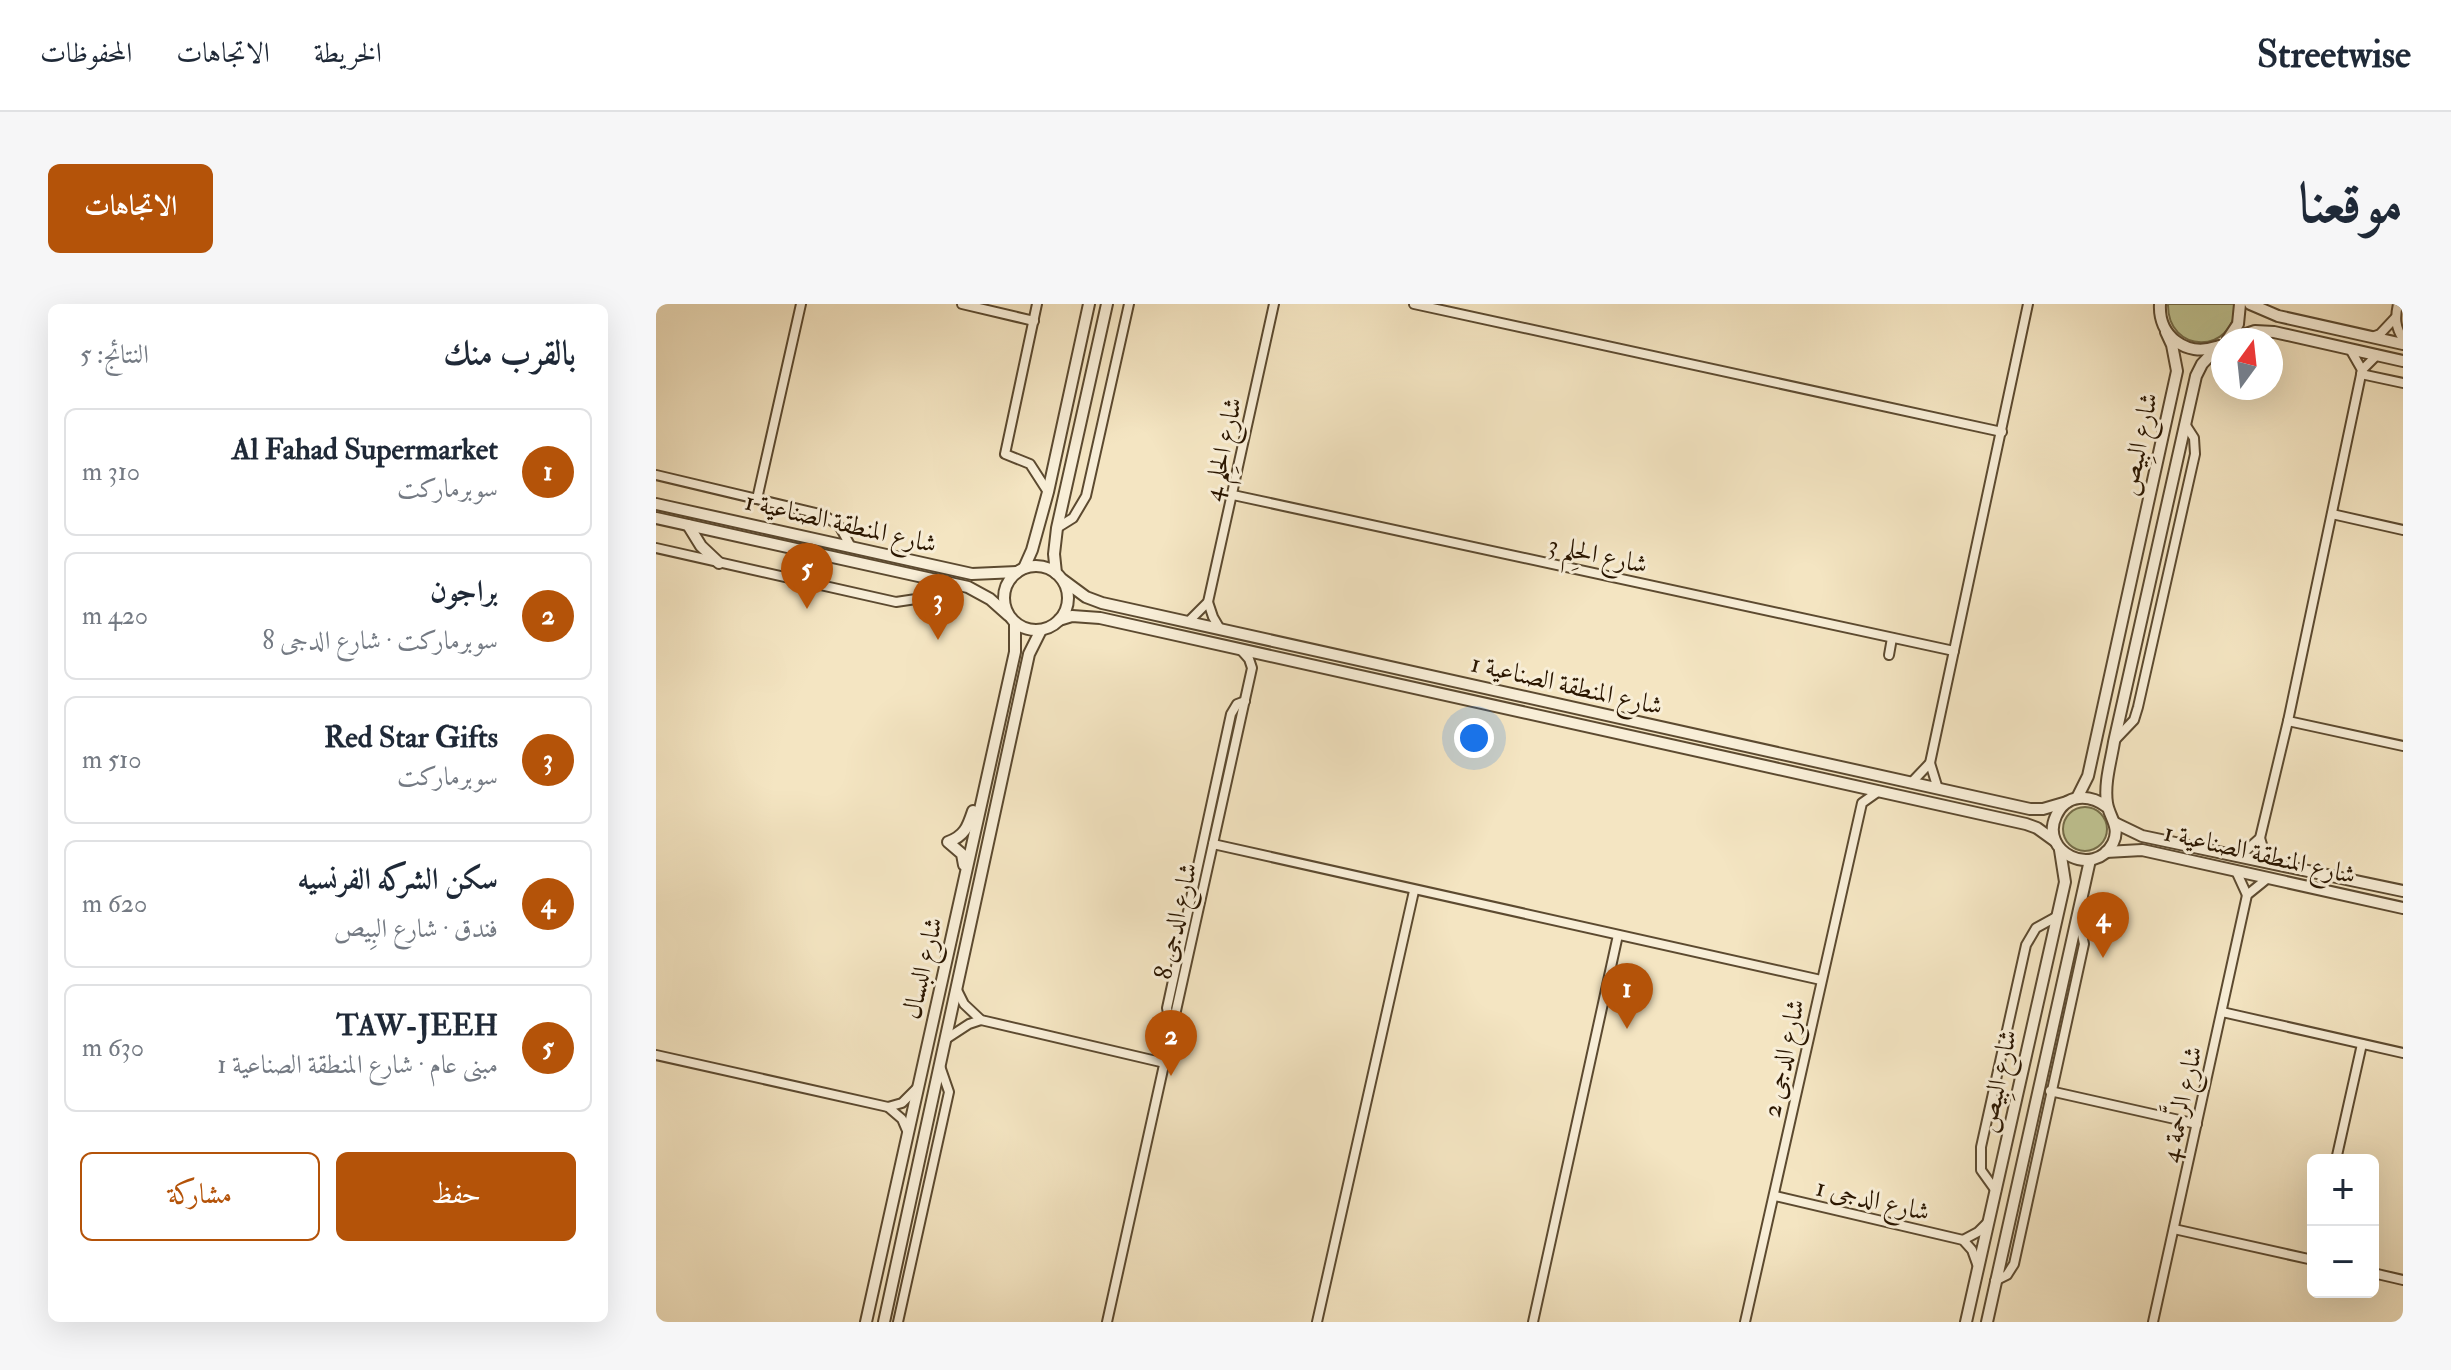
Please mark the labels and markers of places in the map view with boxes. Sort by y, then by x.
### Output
pin: 5 [781,543,833,609]
pin: 3 [912,574,964,640]
pin: 4 [2077,892,2129,958]
pin: 1 [1601,963,1653,1029]
pin: 2 [1145,1010,1197,1076]

